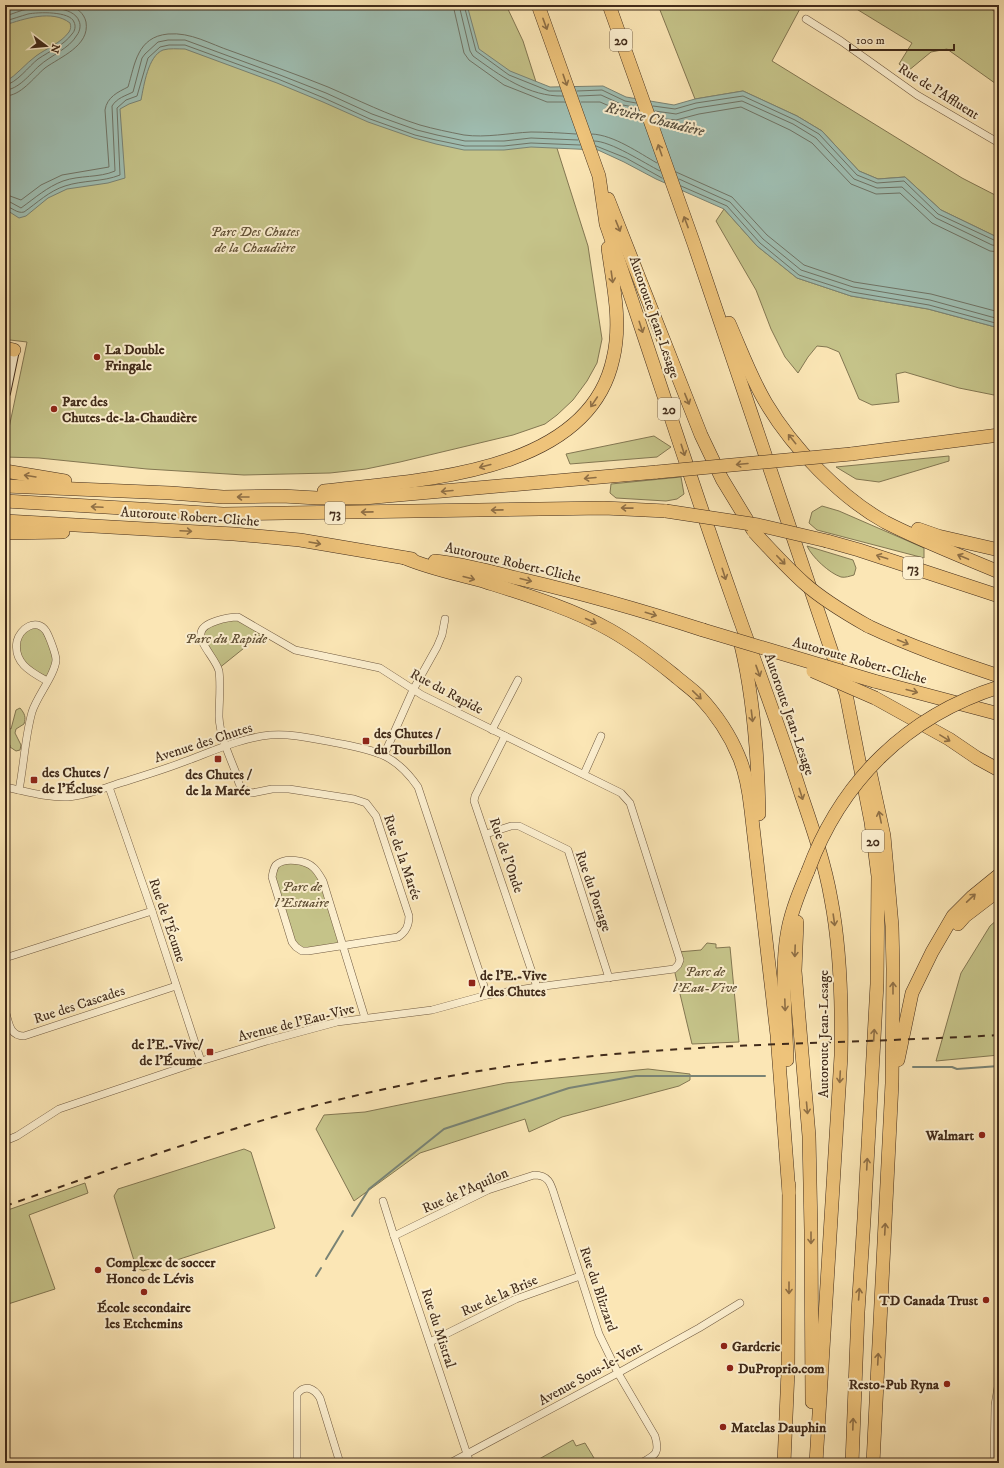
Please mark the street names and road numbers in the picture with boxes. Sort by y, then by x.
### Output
road number: 20 [610,29,632,51]
street label: Rue de l'Affluent [895,60,983,124]
street label: Autoroute Jean-Lesage [625,254,683,381]
road number: 20 [658,398,680,420]
road number: 73 [325,502,345,524]
street label: Autoroute Robert-Cliche [120,503,260,531]
street label: Autoroute Robert-Cliche [443,539,583,587]
road number: 73 [903,557,923,579]
street label: Autoroute Robert-Cliche [790,633,929,689]
street label: Autoroute Jean-Lesage [760,651,818,778]
street label: Rue du Rapide [407,665,486,719]
street label: Avenue des Chutes [152,719,255,767]
street label: Rue de la Marée [379,812,425,903]
street label: Rue de l'Onde [485,815,527,896]
road number: 20 [862,830,884,852]
street label: Rue du Portage [571,848,615,934]
street label: Rue de l'Écume [144,876,190,965]
street label: Autoroute Jean-Lesage [815,970,833,1098]
street label: Rue des Cascades [31,982,127,1028]
street label: Avenue de l'Eau-Vive [236,1000,357,1046]
street label: Rue de l'Aquilon [420,1164,512,1218]
street label: Rue du Blizzard [575,1245,621,1334]
street label: Rue de la Brise [458,1271,541,1321]
street label: Rue du Mistral [417,1286,460,1371]
street label: Avenue Sous-le-Vent [535,1338,646,1410]

